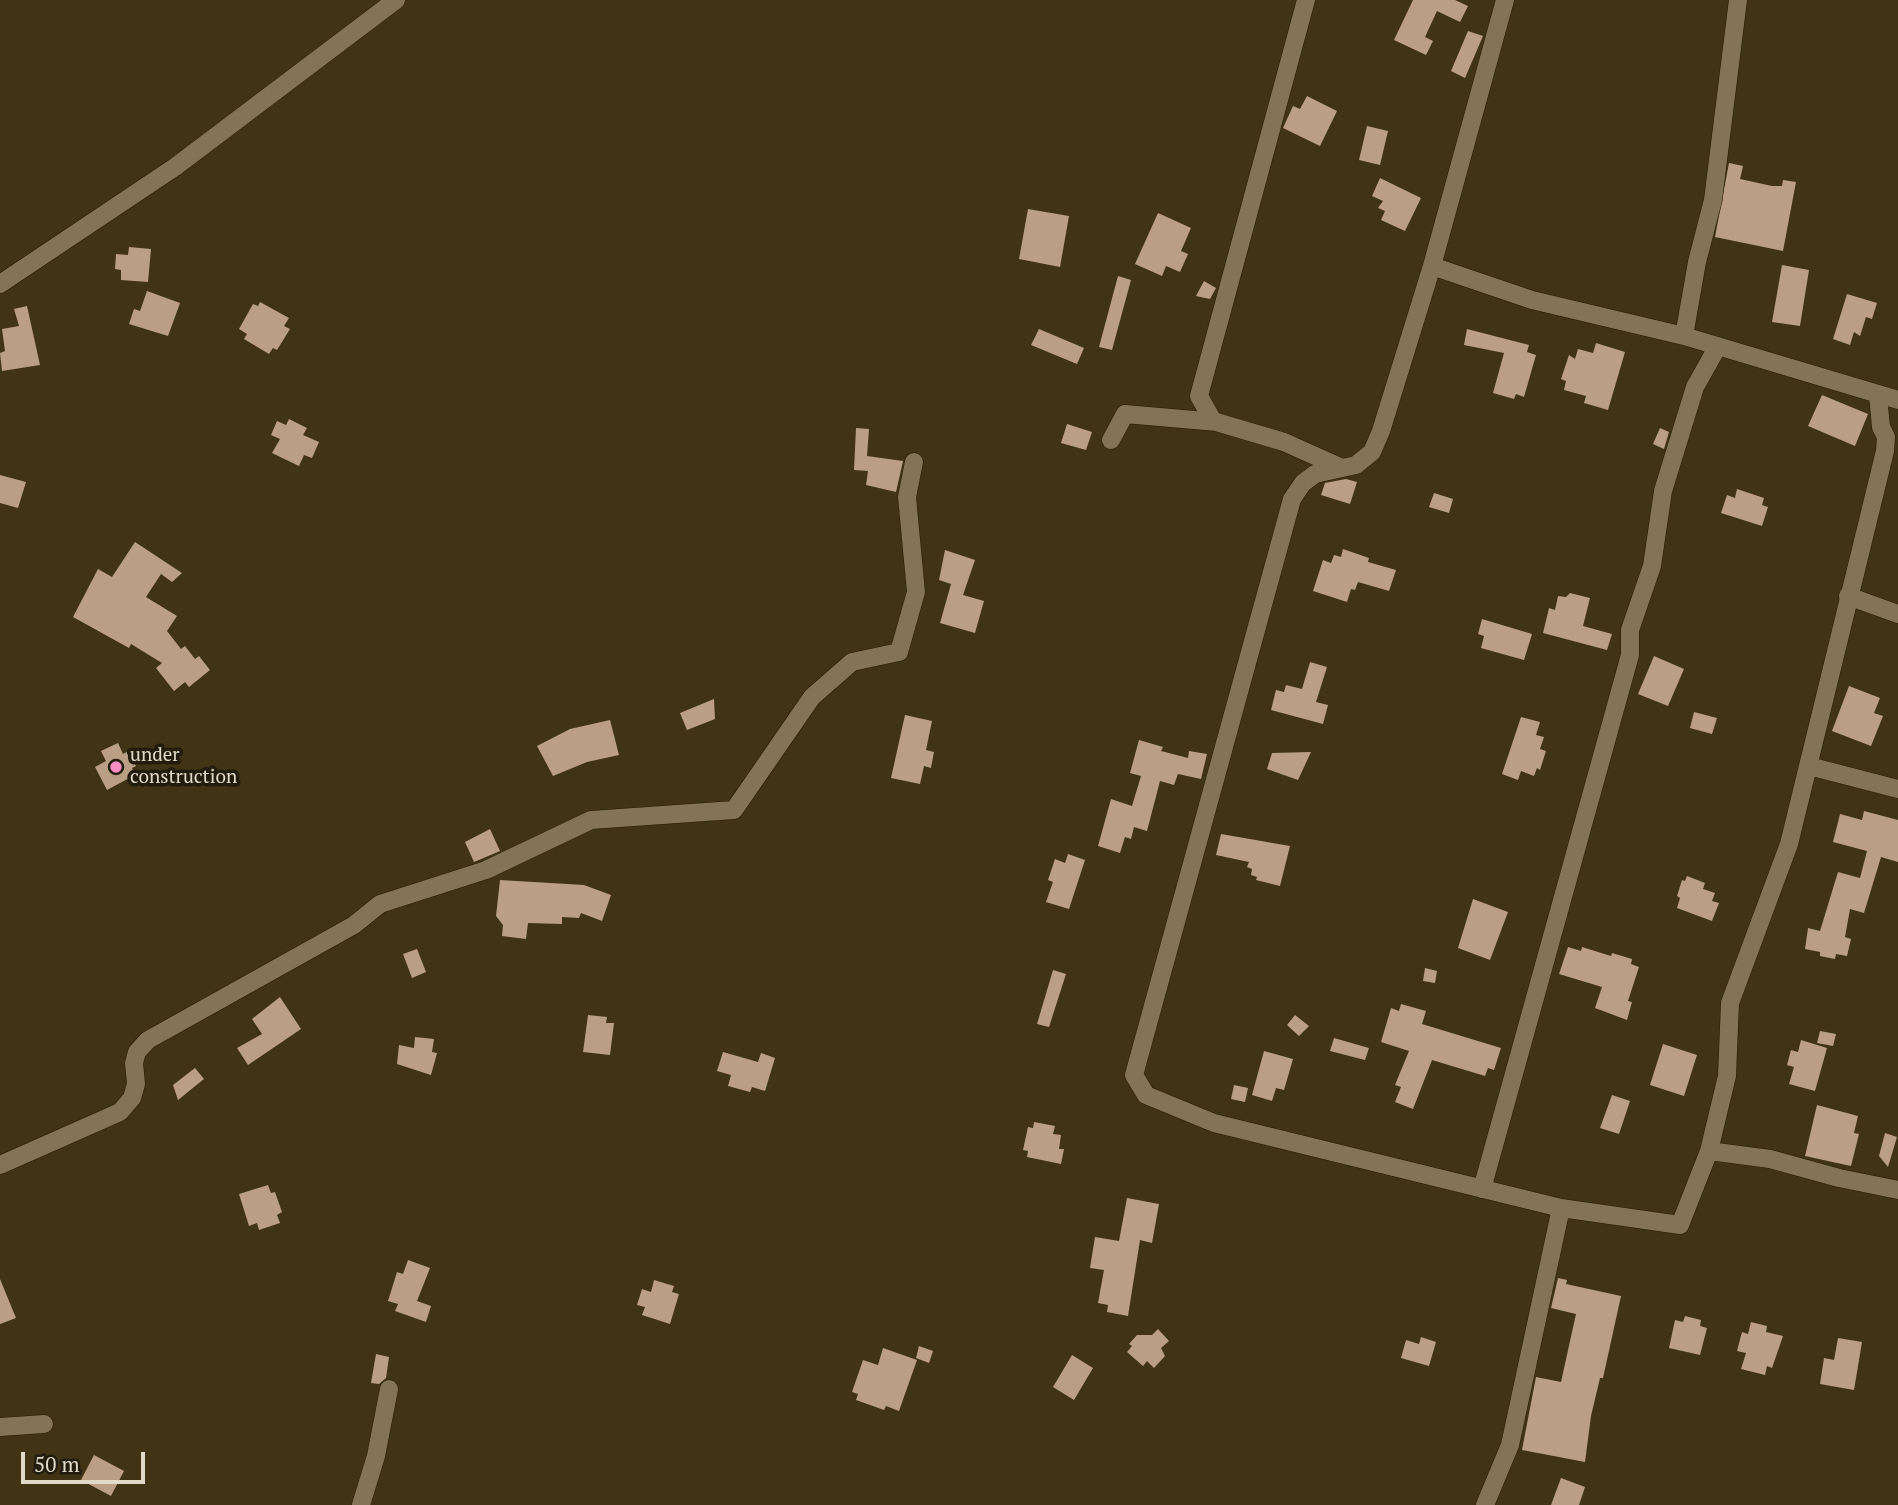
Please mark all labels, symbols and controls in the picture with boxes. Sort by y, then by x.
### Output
place label: under construction [130,745,237,789]
marker: under construction [108,759,124,775]
scale bar [24,1438,149,1482]
text: 50 m [34,1450,80,1478]

